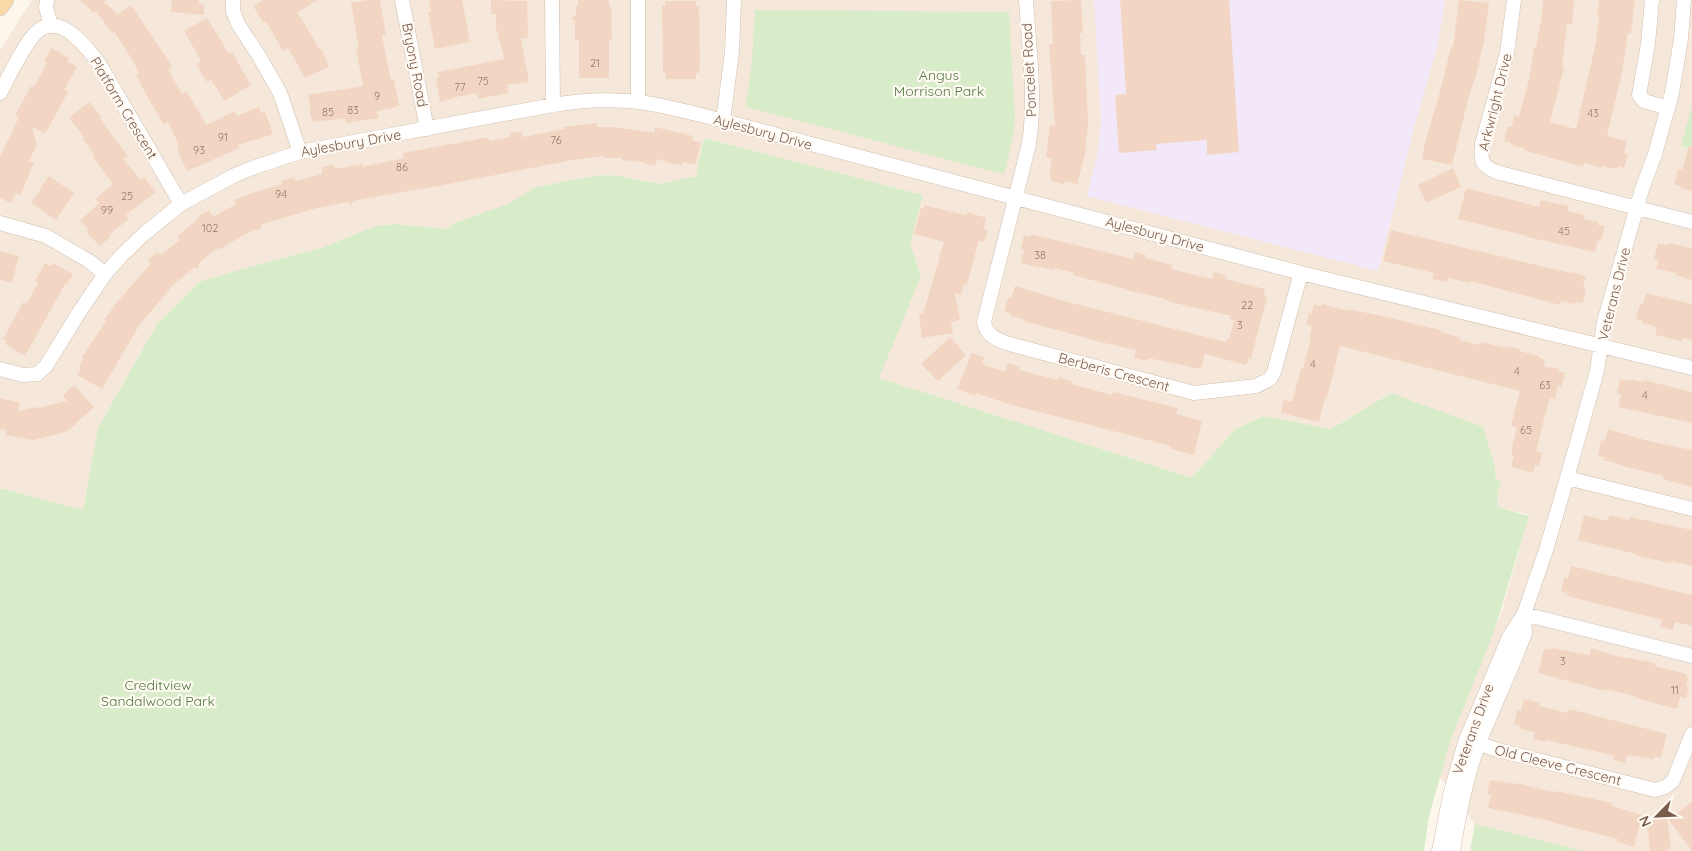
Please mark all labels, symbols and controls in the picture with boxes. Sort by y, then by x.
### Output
street label: Bryony Road [398,21,432,109]
street label: Poncelet Road [1018,22,1040,118]
street label: Arkwright Drive [1474,51,1516,153]
street label: Platform Crescent [86,54,162,163]
house number: 21 [590,56,600,70]
park label: Angus Morrison Park [894,66,984,100]
house number: 75 [477,74,489,88]
house number: 77 [454,80,466,94]
house number: 9 [374,89,380,103]
house number: 83 [347,103,359,117]
house number: 85 [322,105,334,119]
house number: 43 [1587,106,1599,120]
street label: Aylesbury Drive [712,110,814,154]
street label: Aylesbury Drive [299,125,403,161]
house number: 91 [218,130,228,144]
house number: 76 [550,133,562,147]
house number: 93 [193,143,205,157]
house number: 86 [396,160,408,174]
house number: 94 [275,187,287,201]
house number: 25 [121,189,133,203]
house number: 99 [101,203,113,217]
street label: Aylesbury Drive [1104,212,1206,256]
house number: 102 [202,221,218,235]
house number: 45 [1558,224,1570,238]
street label: Veterans Drive [1594,245,1634,342]
house number: 38 [1034,248,1046,262]
house number: 22 [1241,298,1253,312]
house number: 3 [1237,318,1243,332]
street label: Berberis Crescent [1056,349,1172,396]
house number: 4 [1310,357,1316,371]
house number: 4 [1514,364,1520,378]
house number: 63 [1539,378,1551,392]
house number: 4 [1642,388,1648,402]
house number: 65 [1520,423,1532,437]
house number: 3 [1560,654,1566,668]
park label: Creditview Sandalwood Park [101,676,215,710]
street label: Veterans Drive [1448,681,1498,777]
house number: 11 [1671,683,1679,697]
street label: Old Cleeve Crescent [1493,741,1623,789]
north arrow [1632,791,1682,841]
text: N [1635,813,1655,830]

